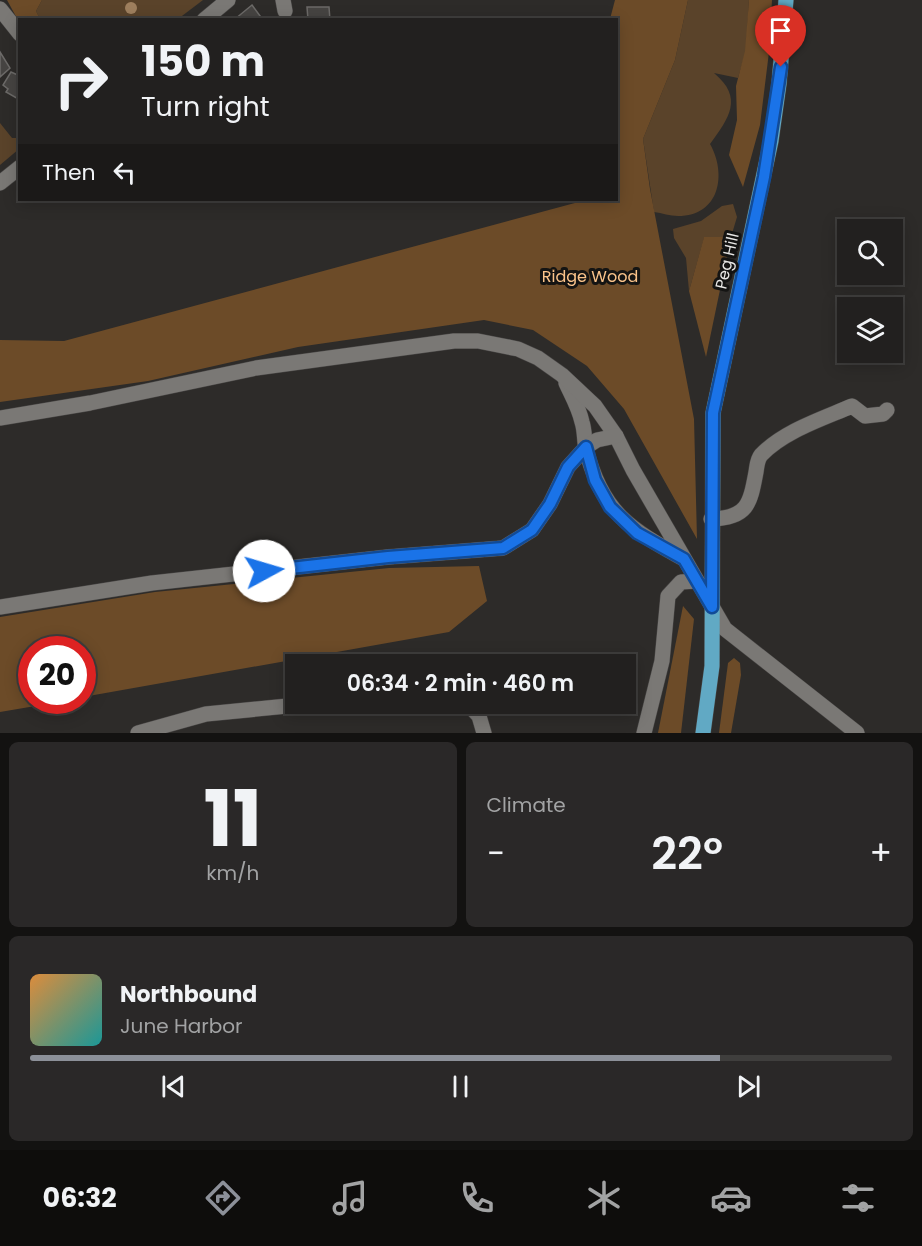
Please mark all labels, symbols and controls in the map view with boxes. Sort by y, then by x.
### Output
pin [755,5,806,67]
icon: arrive [764,14,797,47]
text: 150 m [141,32,265,91]
icon: right [42,42,120,120]
text: Turn right [141,88,270,125]
icon: left [108,156,141,189]
text: Then [42,157,96,188]
map controls [837,219,903,363]
button: search [837,219,903,285]
street label: Peg Hill [709,231,745,291]
park label: Ridge Wood [542,265,638,288]
button: layers [837,297,903,363]
position arrow [232,539,296,603]
speed limit sign: 20 [18,636,96,714]
text: 06:34 · 2 min · 460 m [347,668,574,699]
text: 11 [203,764,262,873]
text: Climate [487,791,566,819]
text: 22° [651,822,723,885]
text: − [487,830,505,877]
text: + [869,830,892,877]
text: km/h [206,859,259,887]
text: Northbound [120,979,257,1010]
text: June Harbor [120,1012,243,1040]
icon: previous [157,1070,190,1103]
icon: pause [444,1070,477,1103]
icon: next [732,1070,765,1103]
icon: directions [202,1177,244,1219]
icon: music [329,1177,371,1219]
icon: phone [456,1177,498,1219]
icon: climate [583,1177,625,1219]
icon: car [710,1177,752,1219]
icon: filters [837,1177,879,1219]
text: 06:32 [43,1179,117,1216]

